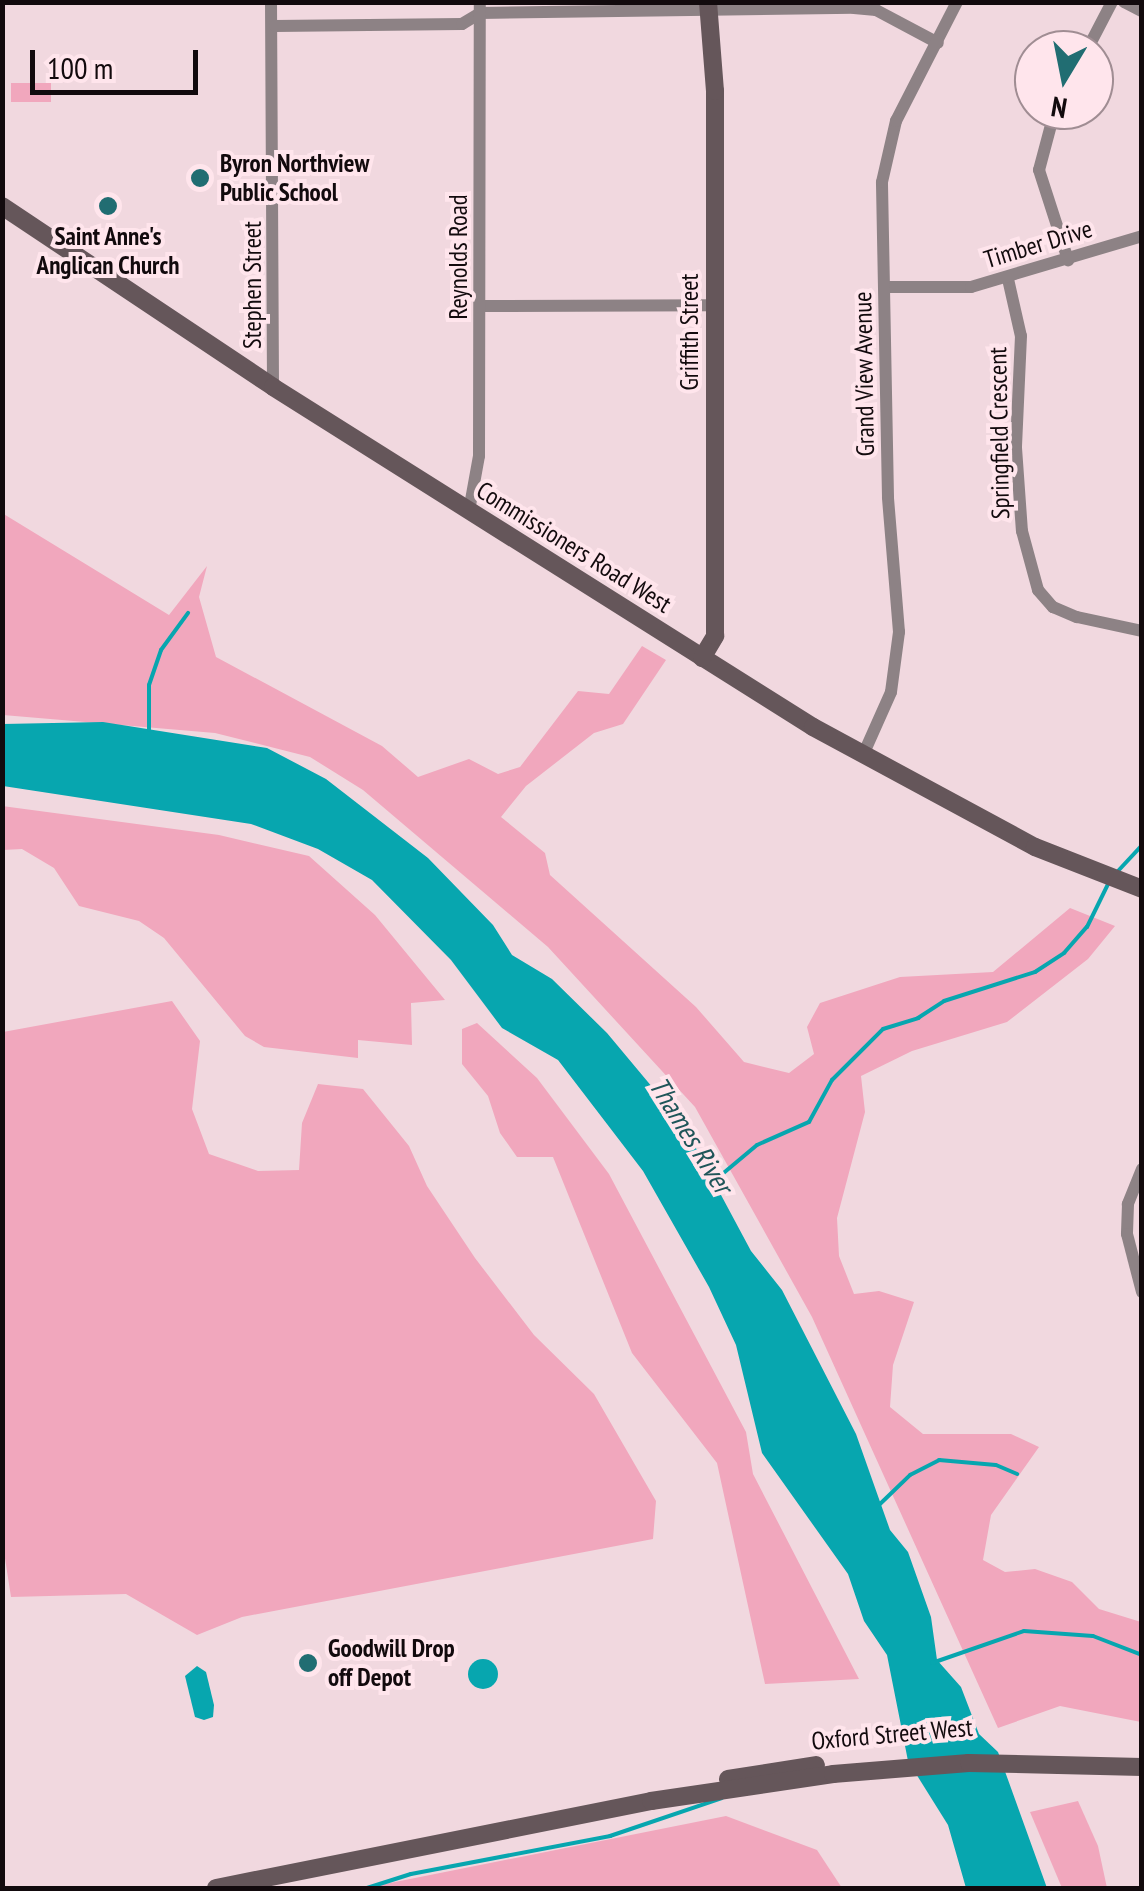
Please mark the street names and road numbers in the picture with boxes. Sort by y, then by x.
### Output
street label: Reynolds Road [443,194,473,320]
street label: Timber Drive [980,213,1096,275]
street label: Stephen Street [237,221,267,349]
street label: Griffith Street [674,274,704,390]
street label: Grand View Avenue [848,290,880,458]
street label: Springfield Crescent [982,347,1016,519]
street label: Commissioners Road West [471,475,677,619]
street label: Oxford Street West [810,1712,974,1756]

